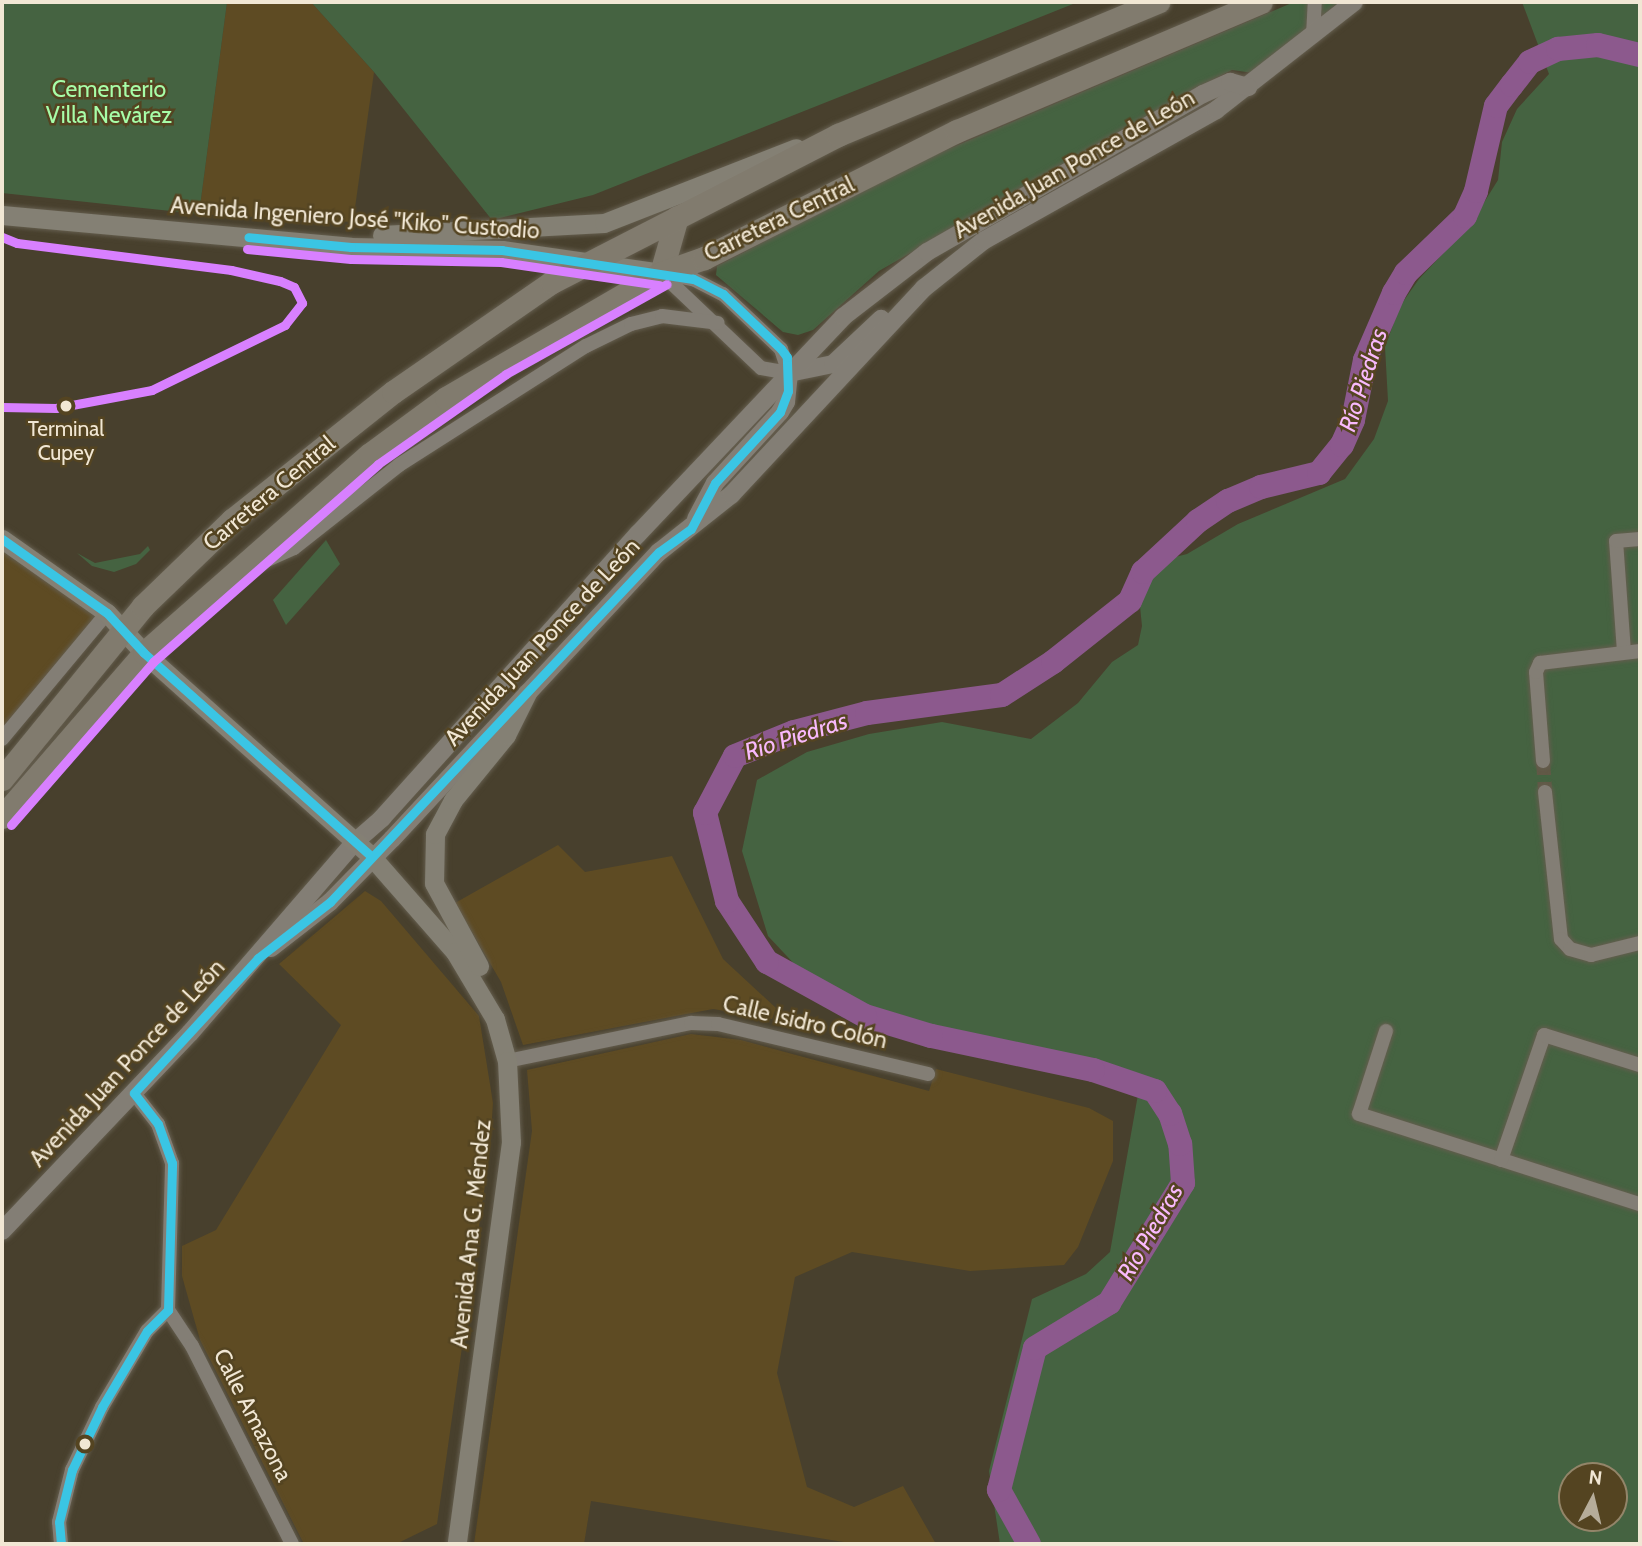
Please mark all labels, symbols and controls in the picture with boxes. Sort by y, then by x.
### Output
park label: Cementerio Villa Nevárez [46,75,172,129]
street label: Avenida Juan Ponce de León [949,84,1199,244]
street label: Carretera Central [699,171,859,267]
street label: Avenida Ingeniero José "Kiko" Custodio [169,191,541,245]
water label: Río Piedras [1333,325,1393,435]
marker: Terminal Cupey [59,399,73,413]
place label: Terminal Cupey [28,416,104,466]
street label: Carretera Central [197,430,341,556]
street label: Avenida Juan Ponce de León [439,533,645,751]
water label: Río Piedras [741,706,851,766]
street label: Avenida Juan Ponce de León [24,954,230,1172]
street label: Calle Isidro Colón [720,990,890,1054]
street label: Avenida Ana G. Méndez [445,1118,497,1350]
water label: Río Piedras [1111,1179,1189,1285]
street label: Calle Amazona [208,1344,298,1486]
unlabelled marker [78,1437,92,1451]
north arrow [1558,1462,1628,1532]
text: N [1587,1465,1603,1490]

